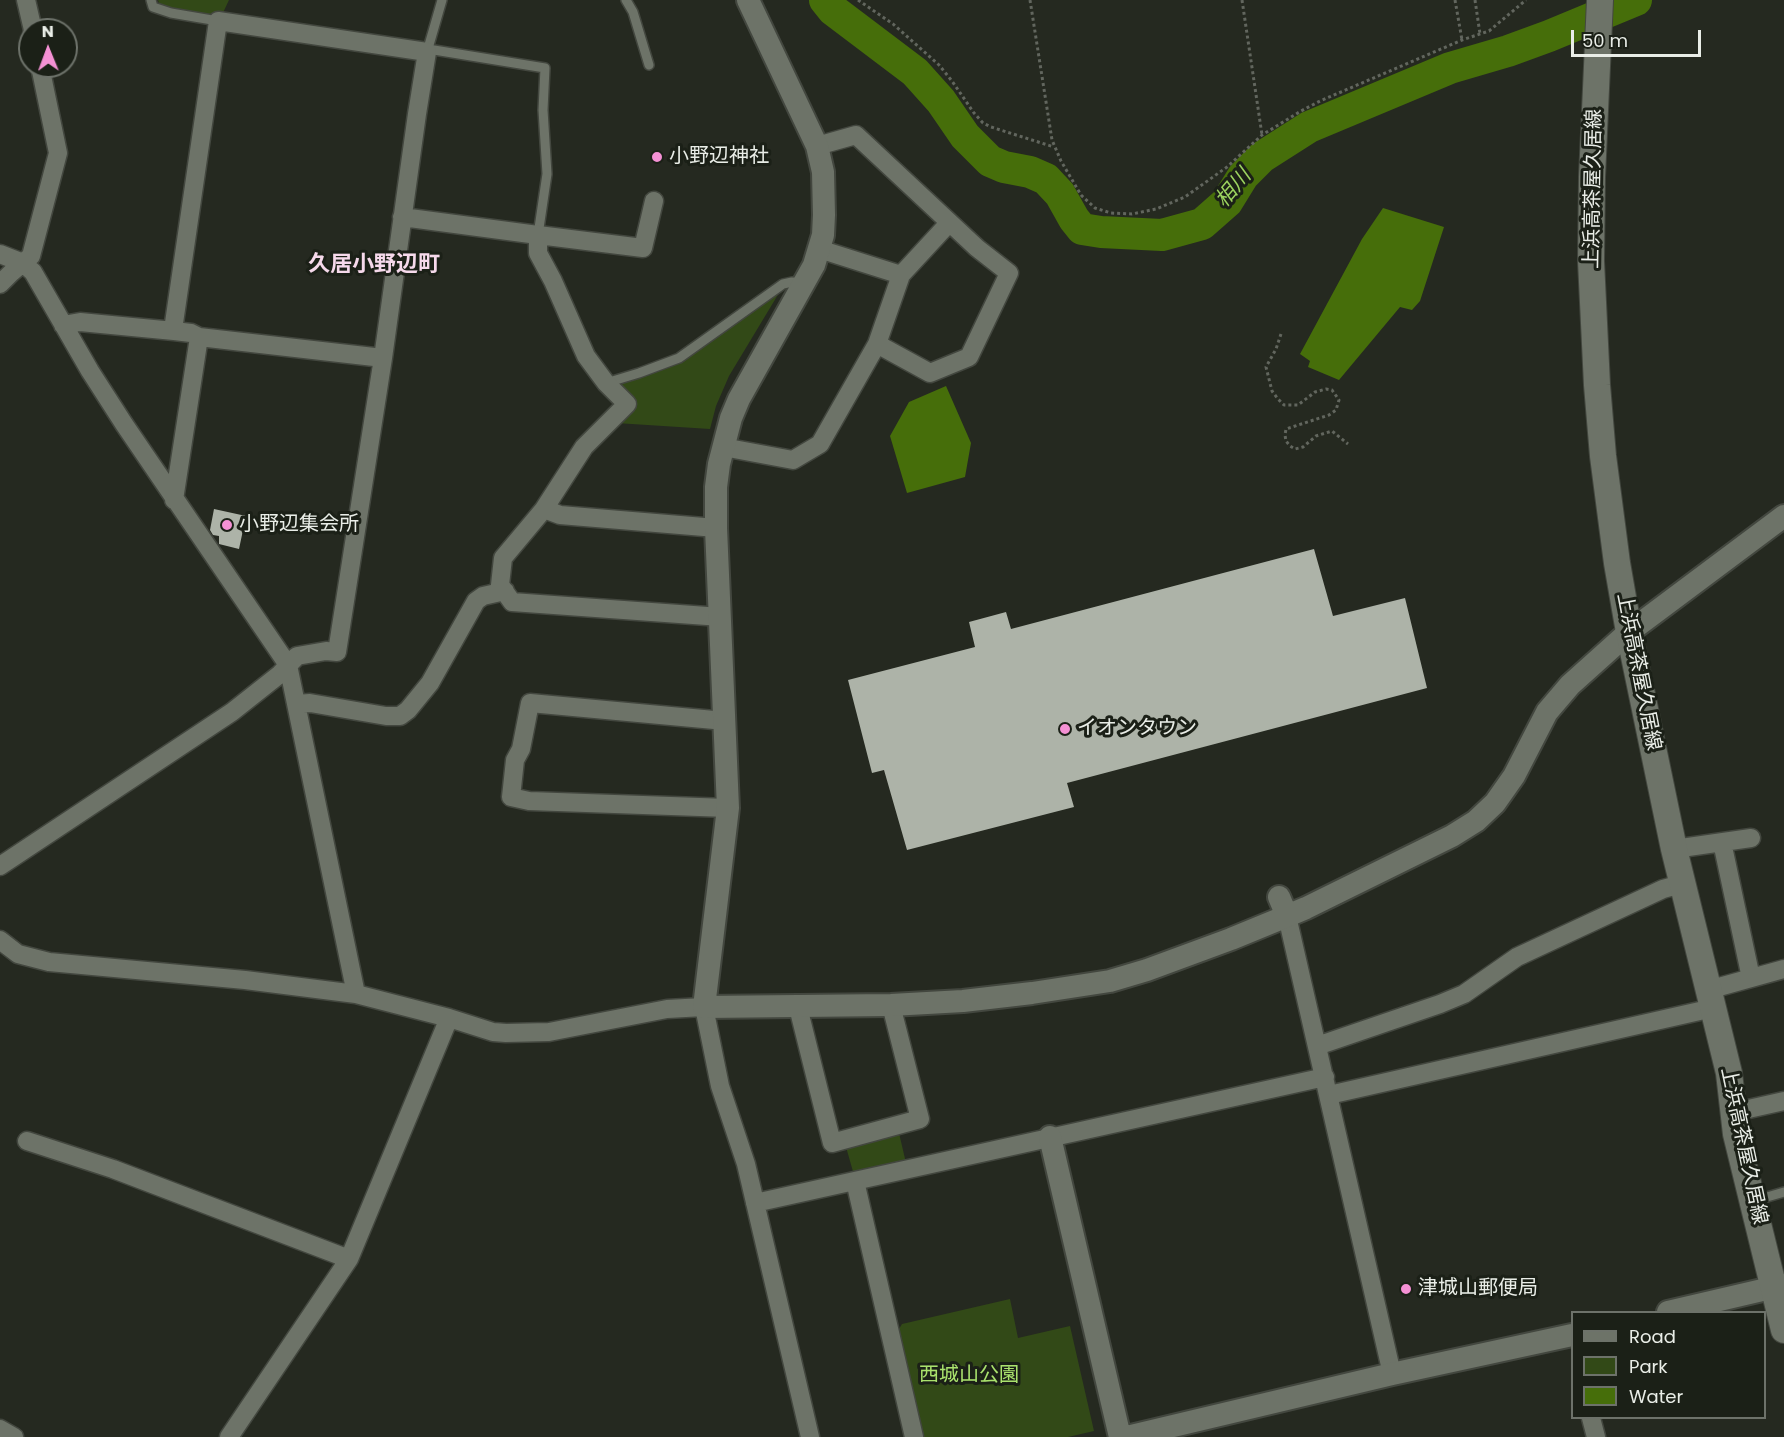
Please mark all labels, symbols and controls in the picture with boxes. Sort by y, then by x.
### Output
north arrow [18,18,78,78]
scale bar [1574,18,1704,56]
text: N [41,20,54,43]
text: 50 m [1582,28,1628,53]
street label: 上浜高茶屋久居線 [1581,109,1607,269]
place label: 小野辺神社 [669,145,769,169]
marker: 小野辺神社 [650,150,664,164]
water label: 相川 [1211,165,1257,213]
district label: 久居小野辺町 [308,252,440,278]
place label: 小野辺集会所 [239,513,359,537]
marker: 小野辺集会所 [220,518,234,532]
street label: 上浜高茶屋久居線 [1611,591,1665,753]
place label: イオンタウン [1077,717,1197,741]
marker: イオンタウン [1058,722,1072,736]
street label: 上浜高茶屋久居線 [1715,1065,1771,1227]
place label: 津城山郵便局 [1418,1277,1538,1301]
marker: 津城山郵便局 [1399,1282,1413,1296]
legend [1571,1311,1766,1419]
text: Road [1629,1324,1676,1349]
text: Park [1629,1354,1668,1379]
park label: 西城山公園 [919,1364,1019,1388]
text: Water [1629,1384,1683,1409]

